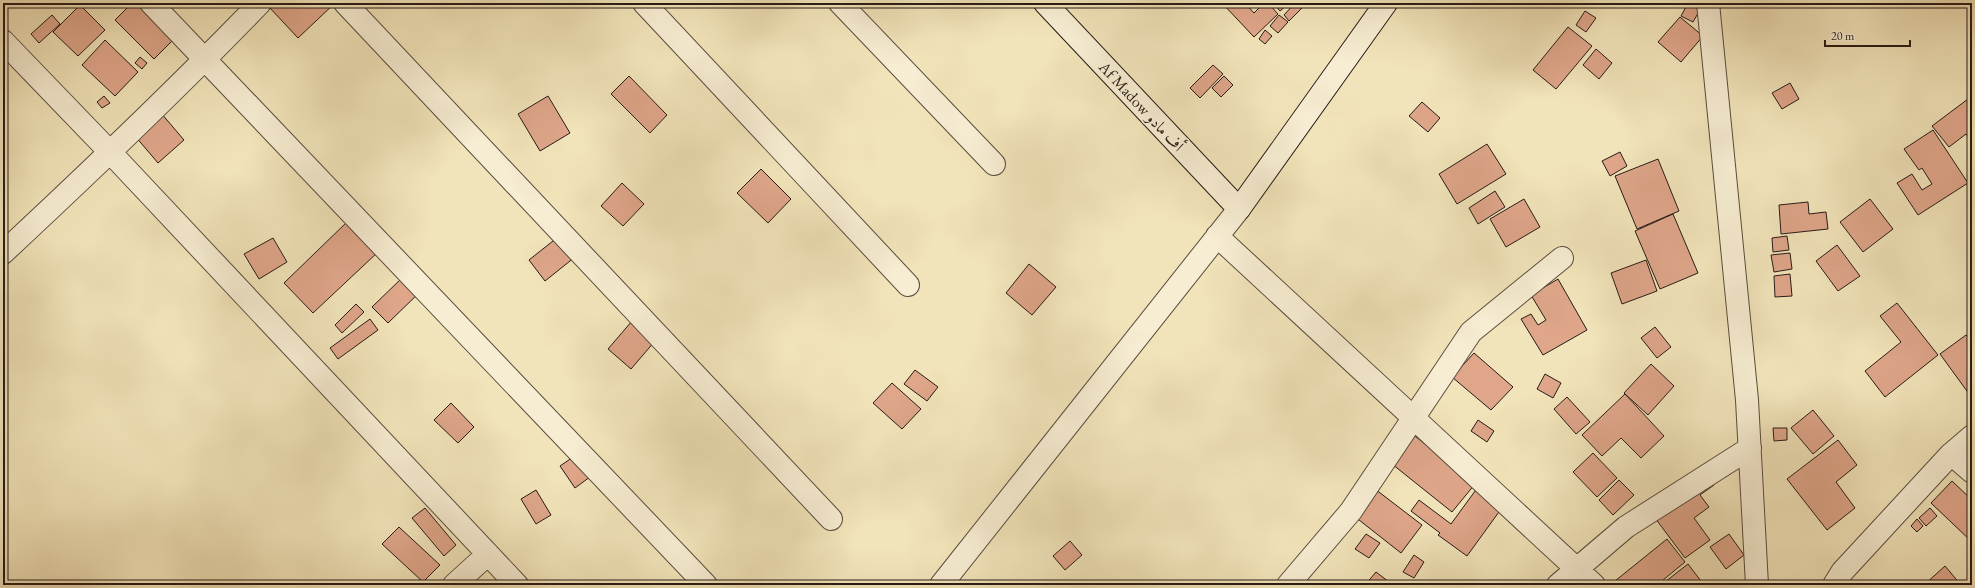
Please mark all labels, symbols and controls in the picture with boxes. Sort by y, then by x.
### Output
scale bar [1825,22,1910,48]
text: 20 m [1831,28,1855,44]
street label: Af Madow أف مادو [1094,55,1190,156]

